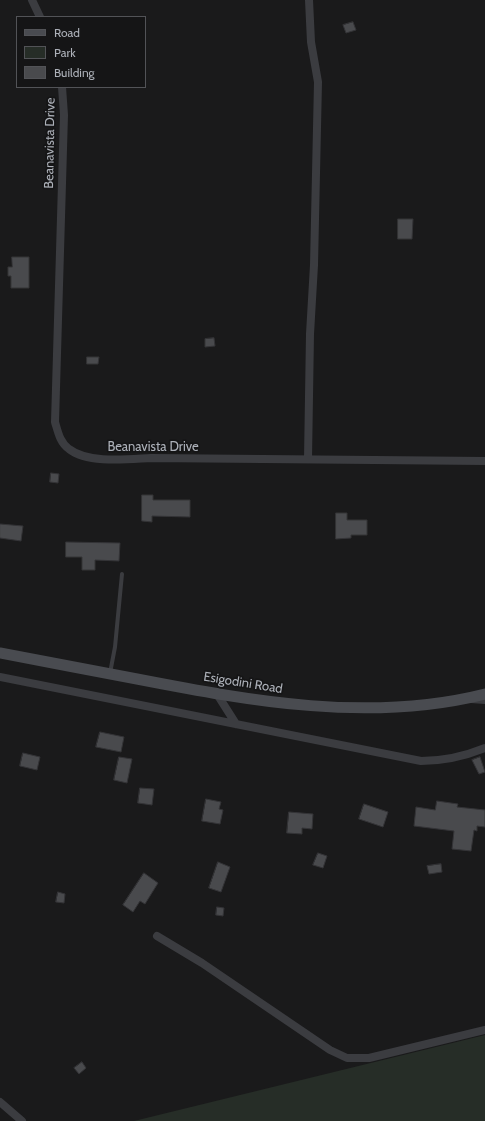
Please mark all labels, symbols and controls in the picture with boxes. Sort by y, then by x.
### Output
legend [16,16,146,88]
text: Road [54,25,80,40]
text: Park [54,45,76,60]
text: Building [54,65,95,80]
street label: Beanavista Drive [41,97,59,189]
street label: Beanavista Drive [107,439,199,455]
street label: Esigodini Road [202,669,284,697]

